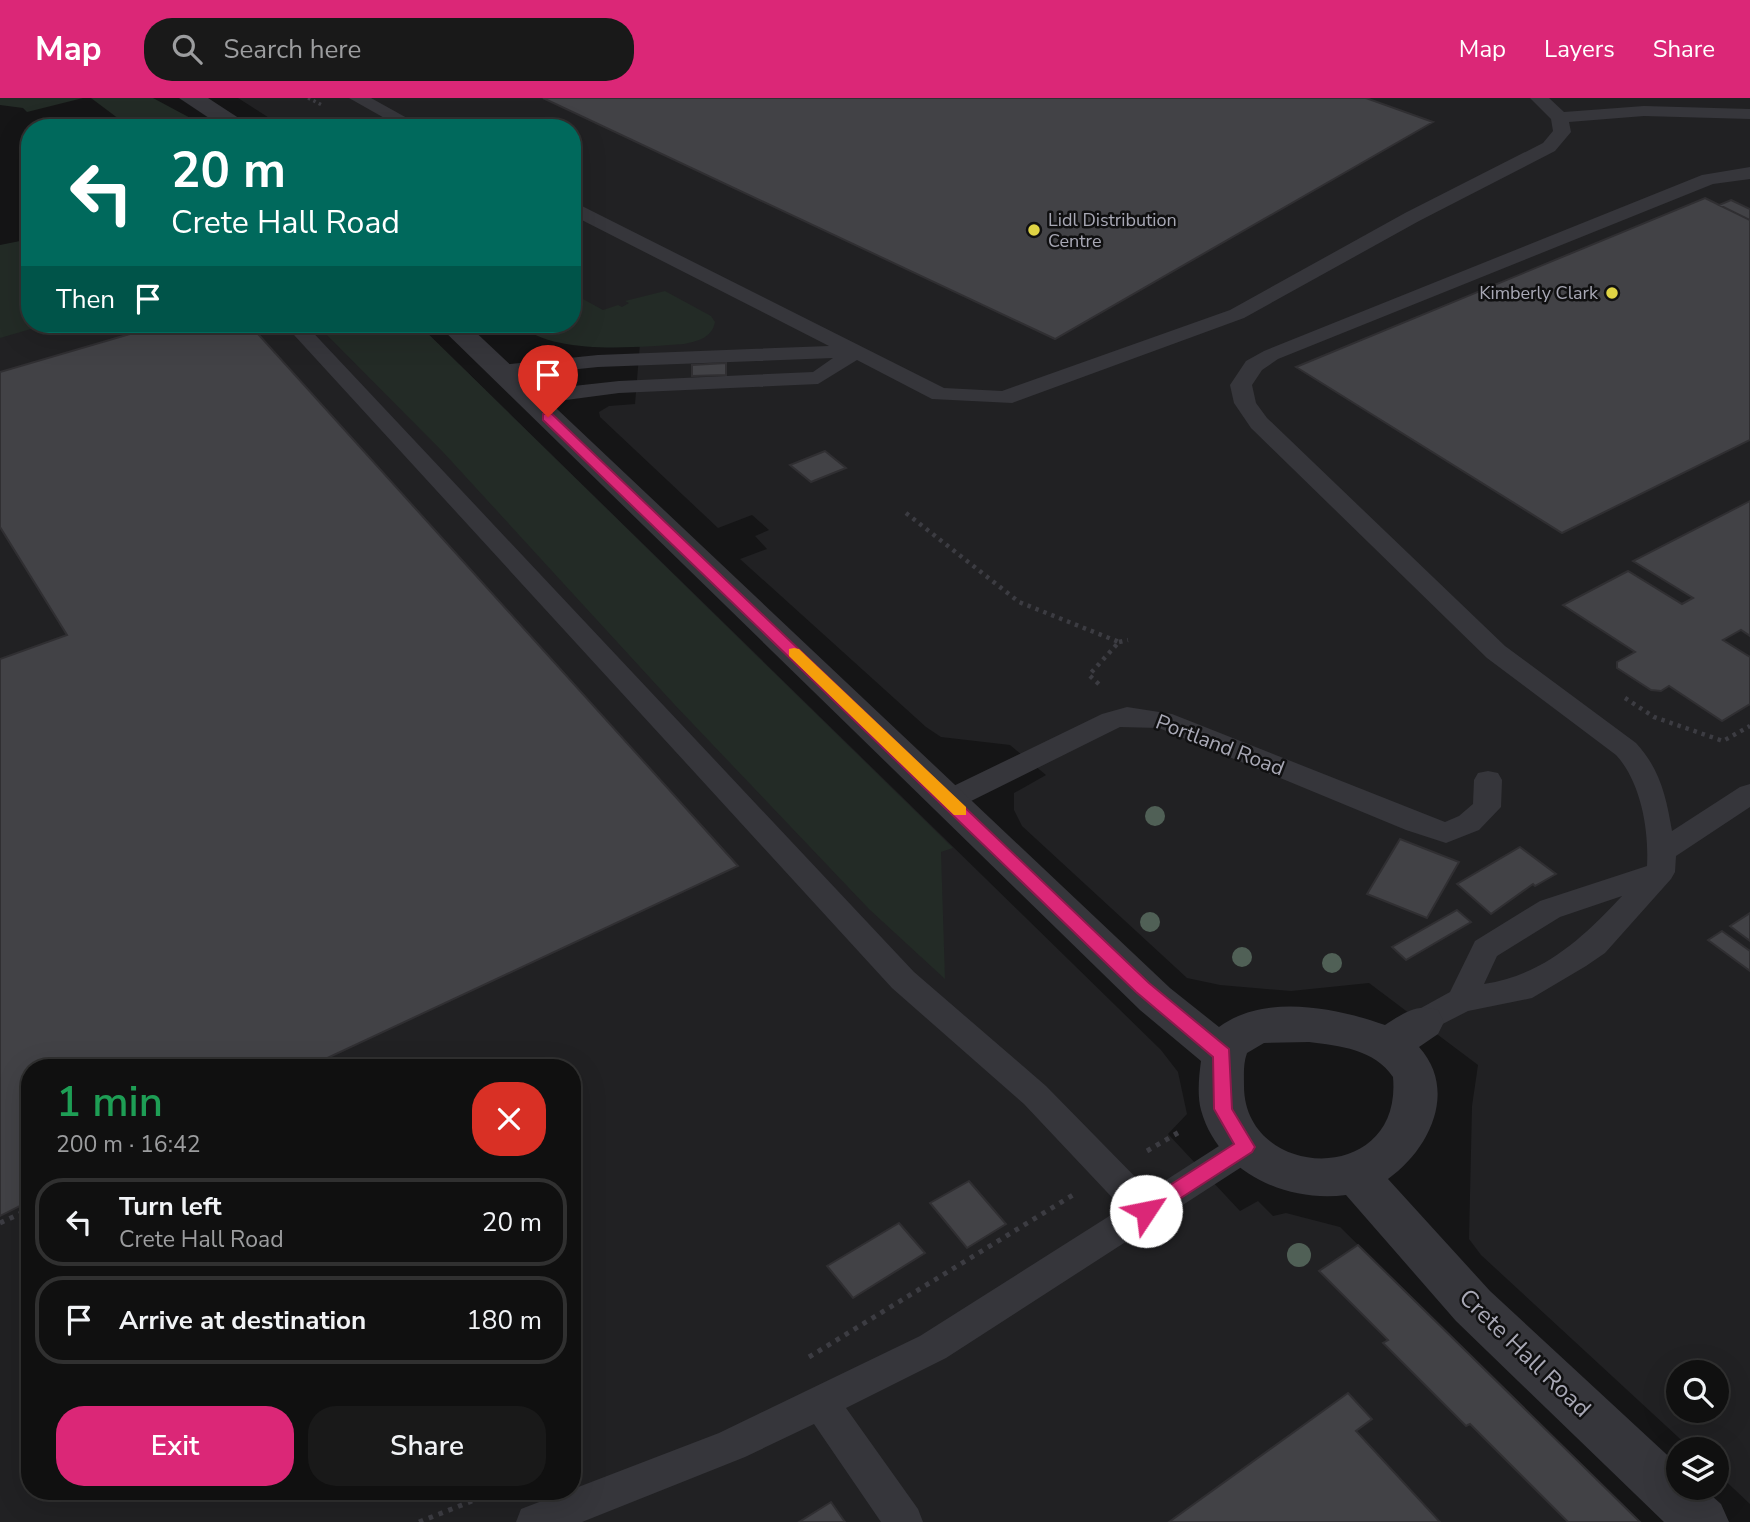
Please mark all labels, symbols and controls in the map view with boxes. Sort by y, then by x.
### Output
search box [144,18,634,81]
text: Map [35,27,102,72]
icon: search [168,30,206,68]
text: Search here [224,32,361,67]
text: Map [1459,33,1506,65]
text: Layers [1544,33,1615,65]
text: Share [1653,33,1715,65]
text: 20 m [171,137,286,204]
icon: left [56,147,147,238]
text: Crete Hall Road [171,201,400,244]
place label: Lidl Distribution Centre [1048,208,1177,253]
marker: Lidl Distribution Centre [1026,222,1042,238]
icon: arrive [129,280,167,318]
place label: Kimberly Clark [1479,281,1599,305]
text: Then [56,282,115,317]
marker: Kimberly Clark [1604,285,1620,301]
pin [518,345,578,417]
icon: arrive [529,356,567,394]
street label: Portland Road [1152,708,1288,782]
text: 1 min [56,1074,163,1131]
button: close [472,1082,546,1156]
text: 200 m · 16:42 [56,1129,201,1160]
position arrow [1109,1174,1183,1248]
text: Turn left [119,1189,222,1224]
icon: left [60,1203,98,1241]
text: 20 m [482,1205,542,1240]
text: Crete Hall Road [119,1224,284,1255]
street label: Crete Hall Road [1452,1282,1598,1424]
icon: arrive [60,1301,98,1339]
text: Arrive at destination [119,1303,366,1338]
text: 180 m [466,1303,542,1338]
map controls [1666,1360,1729,1500]
button: search [1666,1360,1729,1423]
button: Exit [56,1406,294,1486]
button: Share [308,1406,546,1486]
button: layers [1666,1437,1729,1500]

